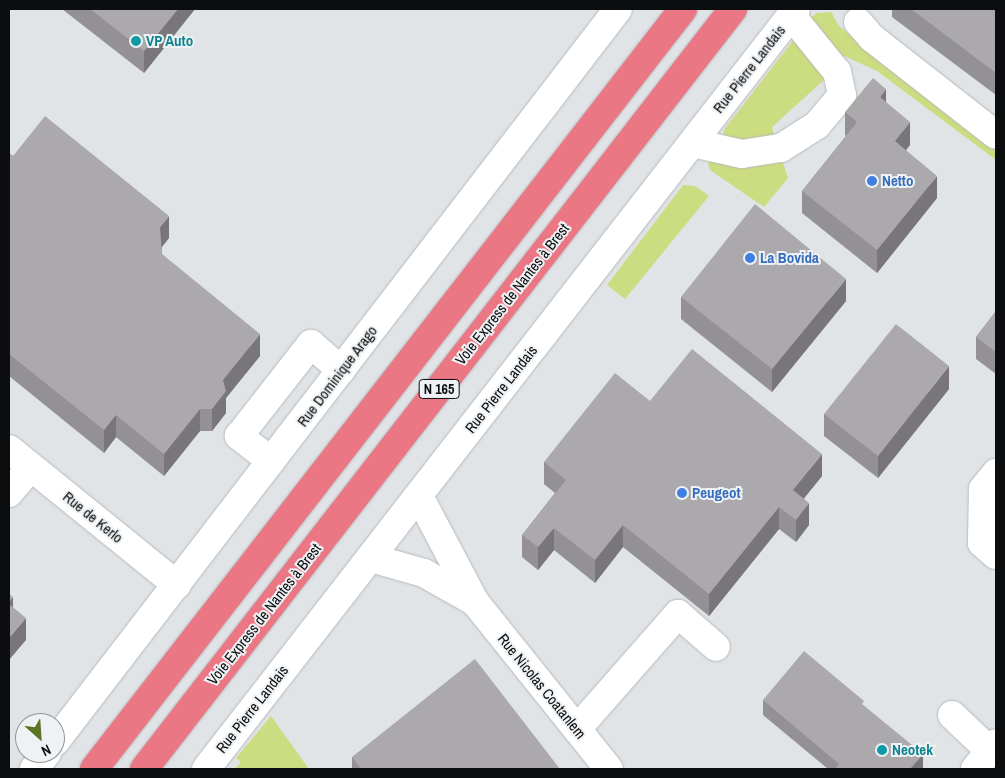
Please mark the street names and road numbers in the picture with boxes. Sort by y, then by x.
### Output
street label: Rue Pierre Landais [709,21,789,117]
street label: Voie Express de Nantes à Brest [451,220,573,368]
street label: Rue Dominique Arago [293,322,381,430]
street label: Rue Pierre Landais [461,341,541,437]
road number: N 165 [418,378,460,400]
street label: Rue de Kerlo [59,487,127,547]
street label: Voie Express de Nantes à Brest [203,540,325,688]
street label: Rue Nicolas Coatanlem [494,630,590,742]
street label: Rue Pierre Landais [212,661,292,757]

